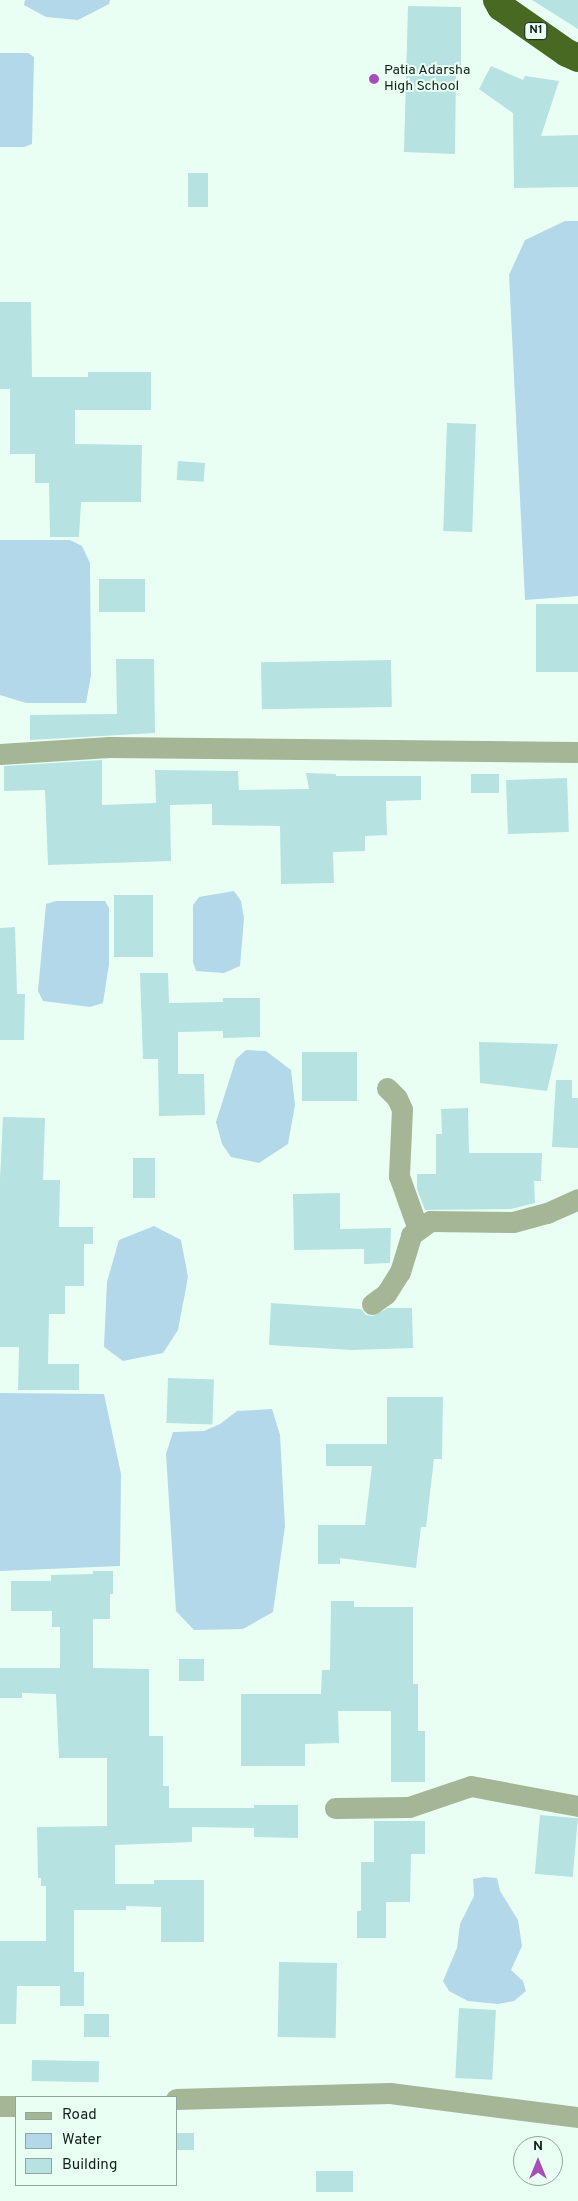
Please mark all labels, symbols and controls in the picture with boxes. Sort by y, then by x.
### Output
road number: N1 [524,22,548,40]
place label: Patia Adarsha High School [384,63,471,95]
marker: Patia Adarsha High School [368,73,380,85]
legend [15,2096,178,2186]
text: Road [62,2106,97,2125]
text: Water [62,2131,101,2150]
north arrow [513,2136,563,2186]
text: N [533,2138,543,2155]
text: Building [62,2156,117,2175]

